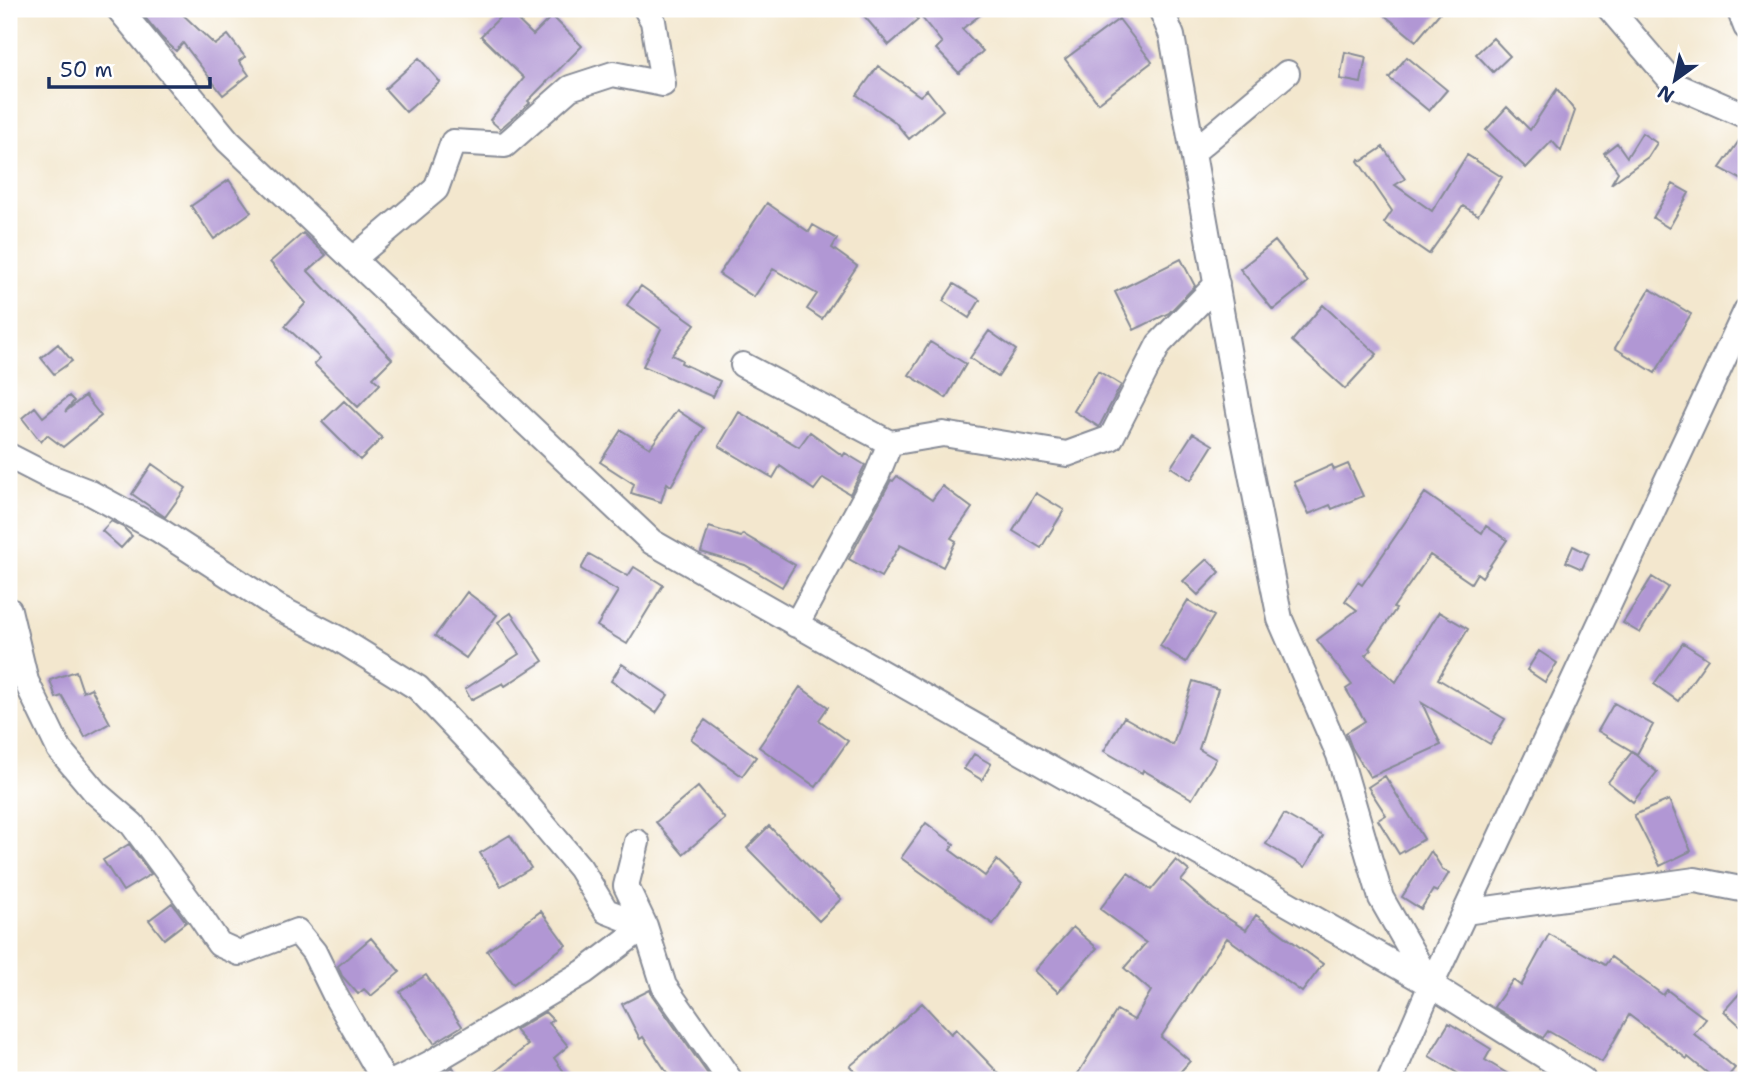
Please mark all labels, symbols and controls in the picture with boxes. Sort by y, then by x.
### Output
scale bar [49,46,210,90]
north arrow [1640,46,1710,116]
text: 50 m [60,56,113,84]
text: N [1653,79,1679,108]

